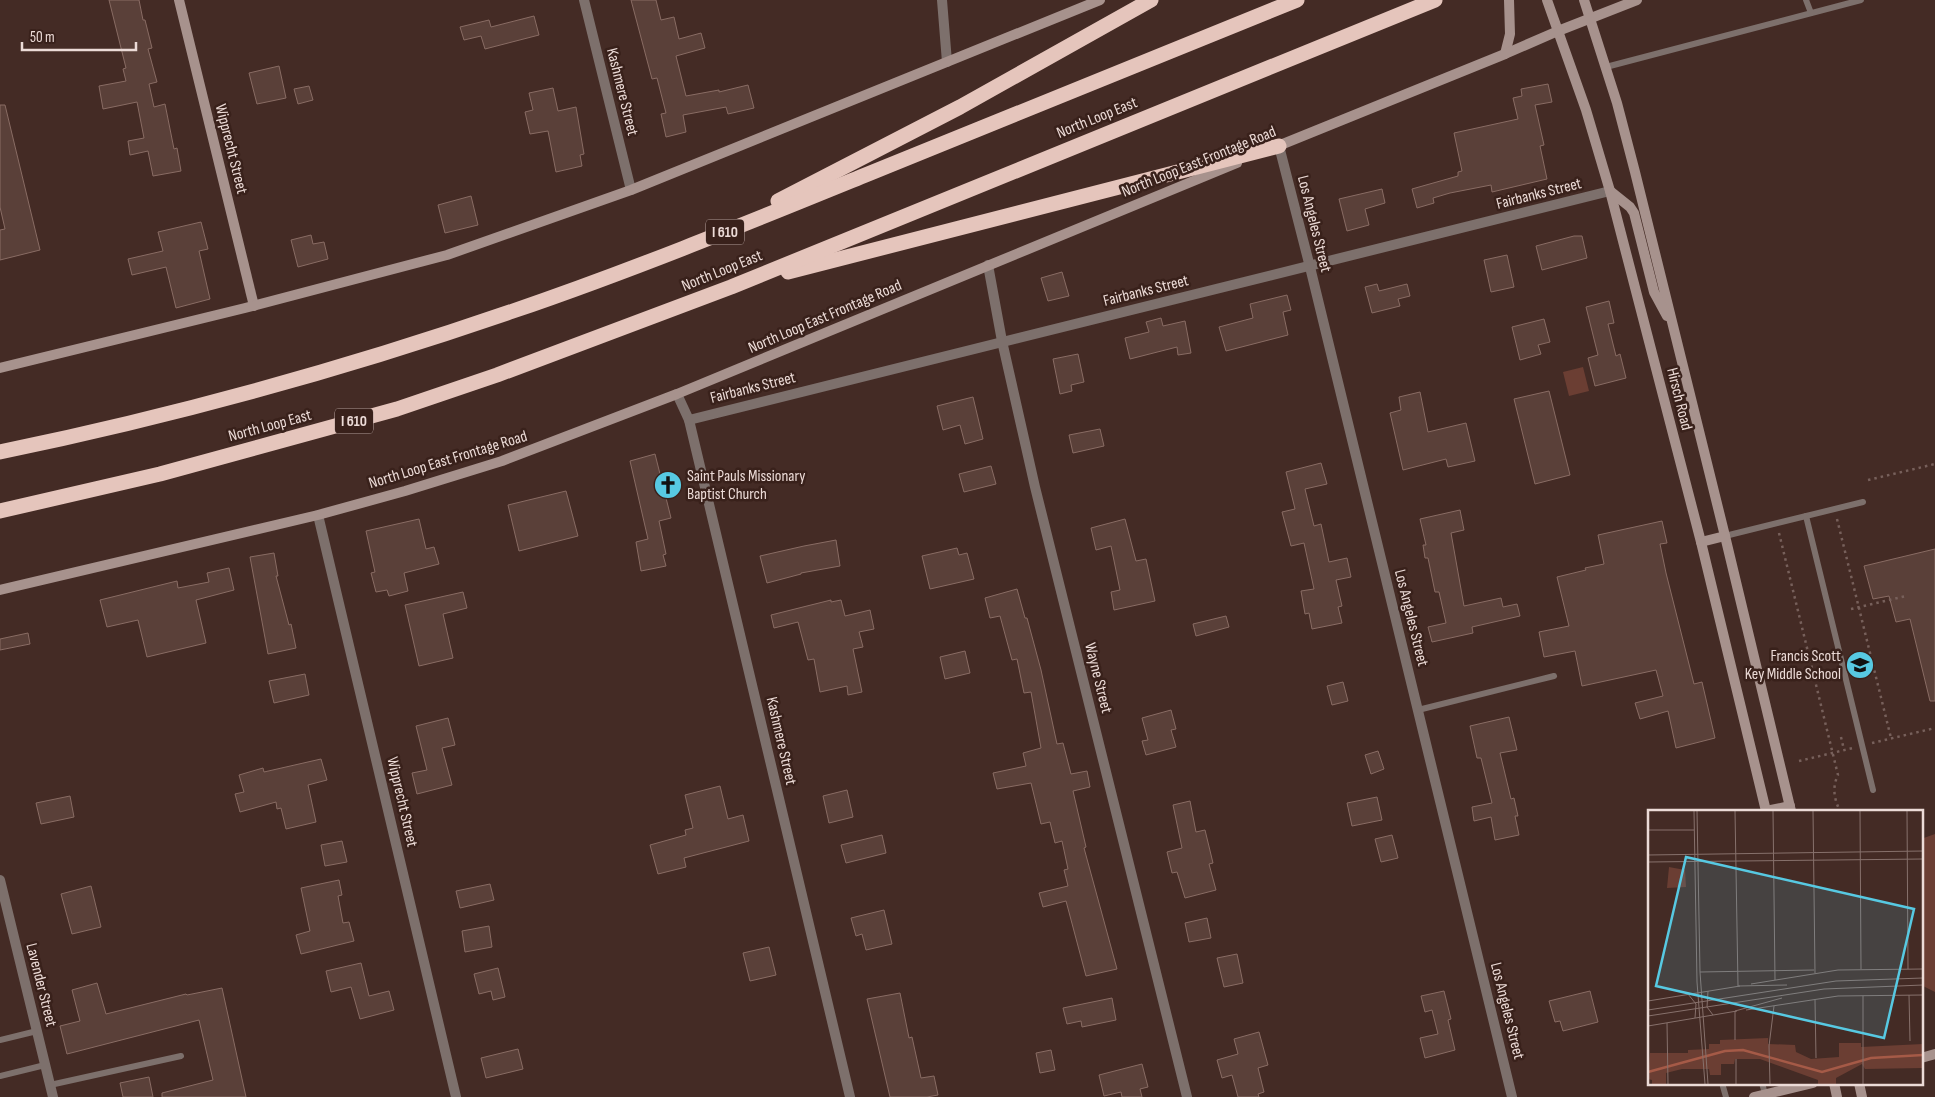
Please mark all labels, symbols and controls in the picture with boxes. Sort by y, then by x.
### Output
scale bar [22,20,136,52]
text: 50 m [30,28,55,47]
street label: Kashmere Street [602,46,642,138]
street label: North Loop East [1054,93,1140,143]
street label: Wipprecht Street [211,102,251,196]
street label: North Loop East Frontage Road [1119,122,1279,202]
street label: Los Angeles Street [1293,174,1335,274]
street label: Fairbanks Street [1494,174,1584,214]
road number: I 610 [706,220,744,244]
street label: North Loop East [679,246,765,296]
street label: Fairbanks Street [1101,271,1191,311]
street label: North Loop East Frontage Road [746,276,904,358]
street label: Hirsch Road [1662,366,1696,432]
street label: Fairbanks Street [708,368,798,408]
street label: North Loop East [226,406,314,446]
road number: I 610 [335,408,373,434]
street label: North Loop East Frontage Road [367,427,529,493]
place label: Saint Pauls Missionary Baptist Church [687,467,805,504]
church icon: Saint Pauls Missionary Baptist Church [653,470,683,500]
street label: Los Angeles Street [1390,568,1432,668]
street label: Wayne Street [1080,641,1116,715]
place label: Francis Scott Key Middle School [1745,647,1841,684]
school or university icon: Francis Scott Key Middle School [1845,650,1875,680]
street label: Kashmere Street [762,695,800,787]
street label: Wipprecht Street [382,755,422,849]
inset map [1648,810,1922,1084]
street label: Lavender Street [21,941,61,1029]
street label: Los Angeles Street [1486,961,1528,1061]

